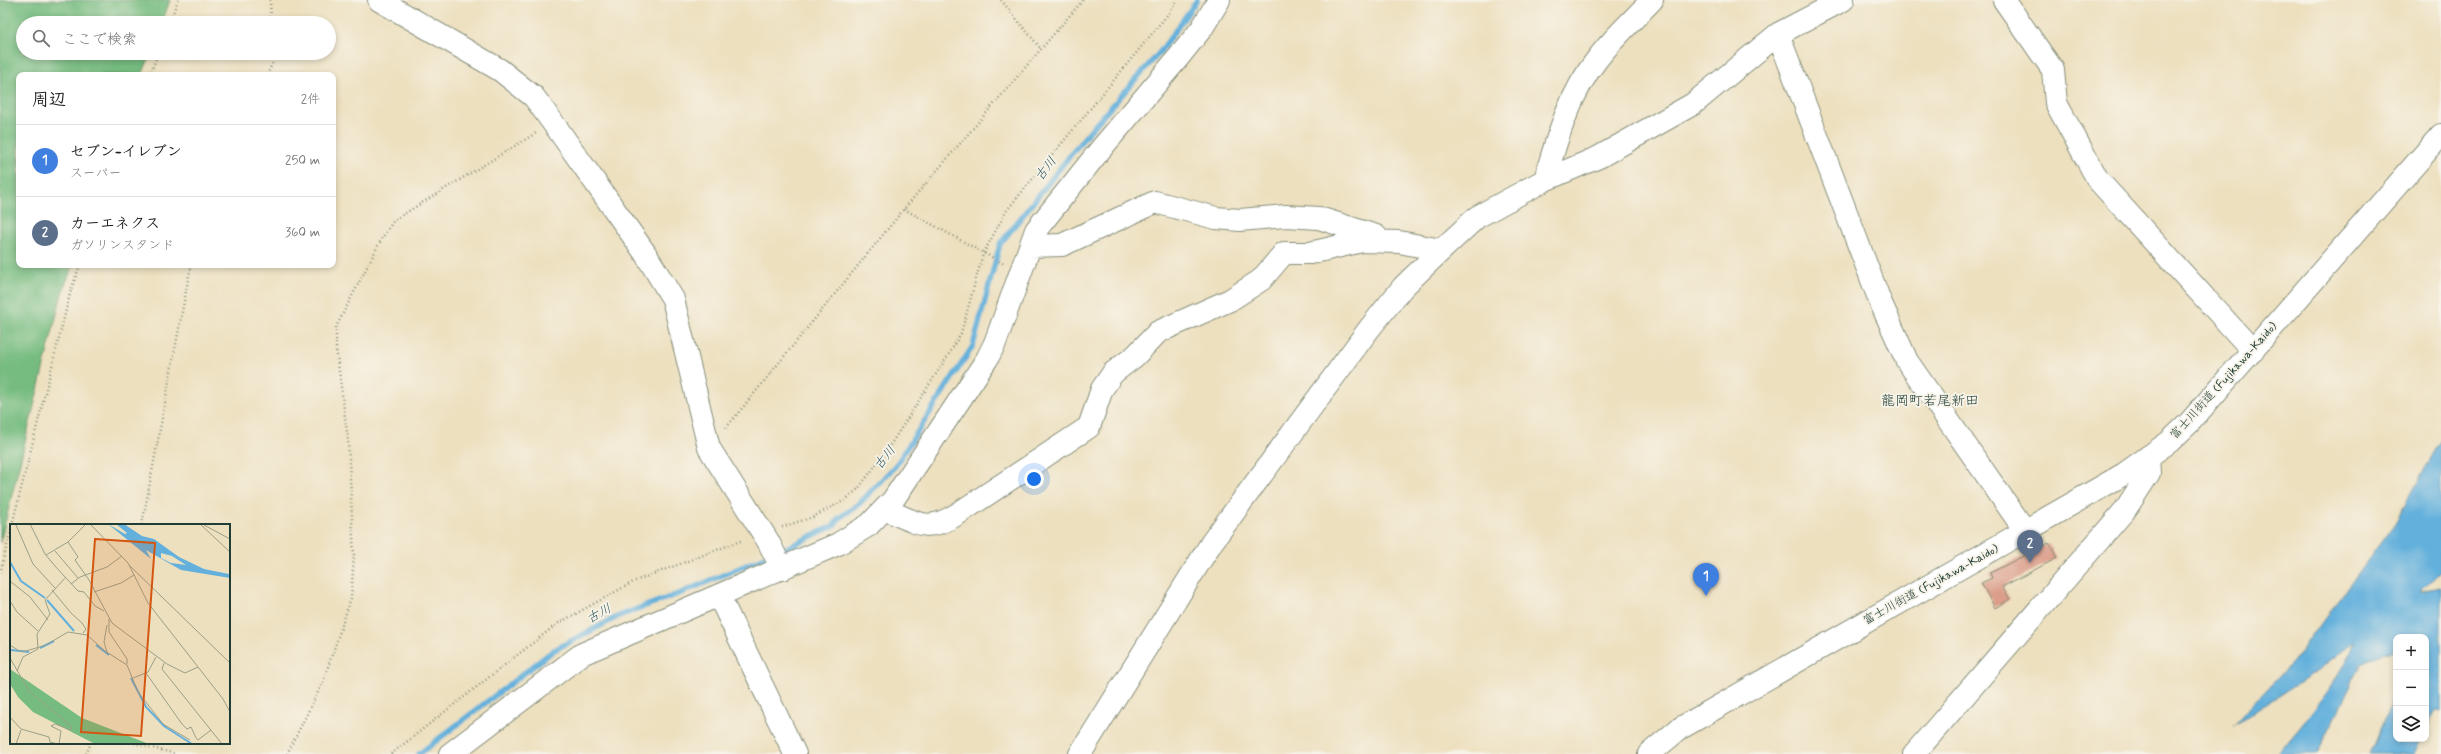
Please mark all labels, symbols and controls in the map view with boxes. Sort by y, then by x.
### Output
search box [16,16,336,60]
icon: search [30,27,52,49]
text: ここで検索 [62,30,137,50]
text: 周辺 [32,89,66,111]
text: 2件 [301,91,320,108]
text: セブン-イレブン [70,142,182,162]
text: 1 [42,152,48,169]
text: 250 m [285,152,320,169]
water label: 古川 [1031,154,1061,184]
text: スーパー [70,165,121,182]
text: カーエネクス [70,214,160,234]
text: 2 [42,224,48,241]
text: 360 m [285,224,320,241]
text: ガソリンスタンド [70,237,174,254]
street label: 富士川街道 (Fujikawa-Kaido) [2167,318,2282,443]
district label: 龍岡町若尾新田 [1881,392,1979,410]
water label: 古川 [870,443,900,473]
your location [1024,469,1044,489]
inset map [10,524,230,744]
pin: 2 [2017,530,2043,563]
street label: 富士川街道 (Fujikawa-Kaido) [1860,541,2002,629]
pin: 1 [1693,563,1719,596]
water label: 古川 [584,600,614,628]
map controls [2393,634,2429,742]
button: + [2393,634,2429,670]
button: − [2393,670,2429,706]
button: layers [2393,706,2429,742]

